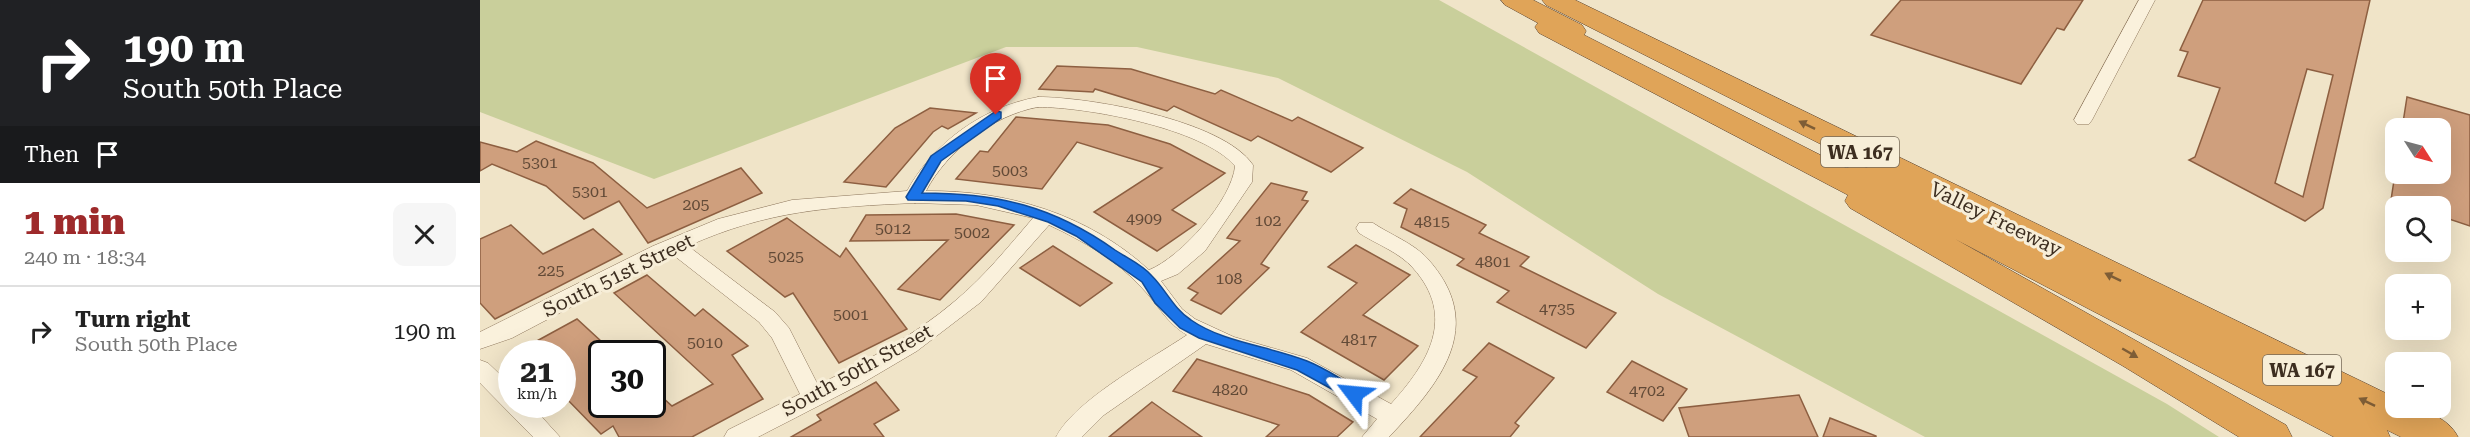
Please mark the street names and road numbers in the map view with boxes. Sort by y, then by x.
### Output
road number: WA 167 [1821,137,1899,167]
street label: Valley Freeway [1926,177,2066,261]
street label: South 51st Street [539,228,698,322]
street label: South 50th Street [778,318,937,421]
road number: WA 167 [2263,355,2341,385]

